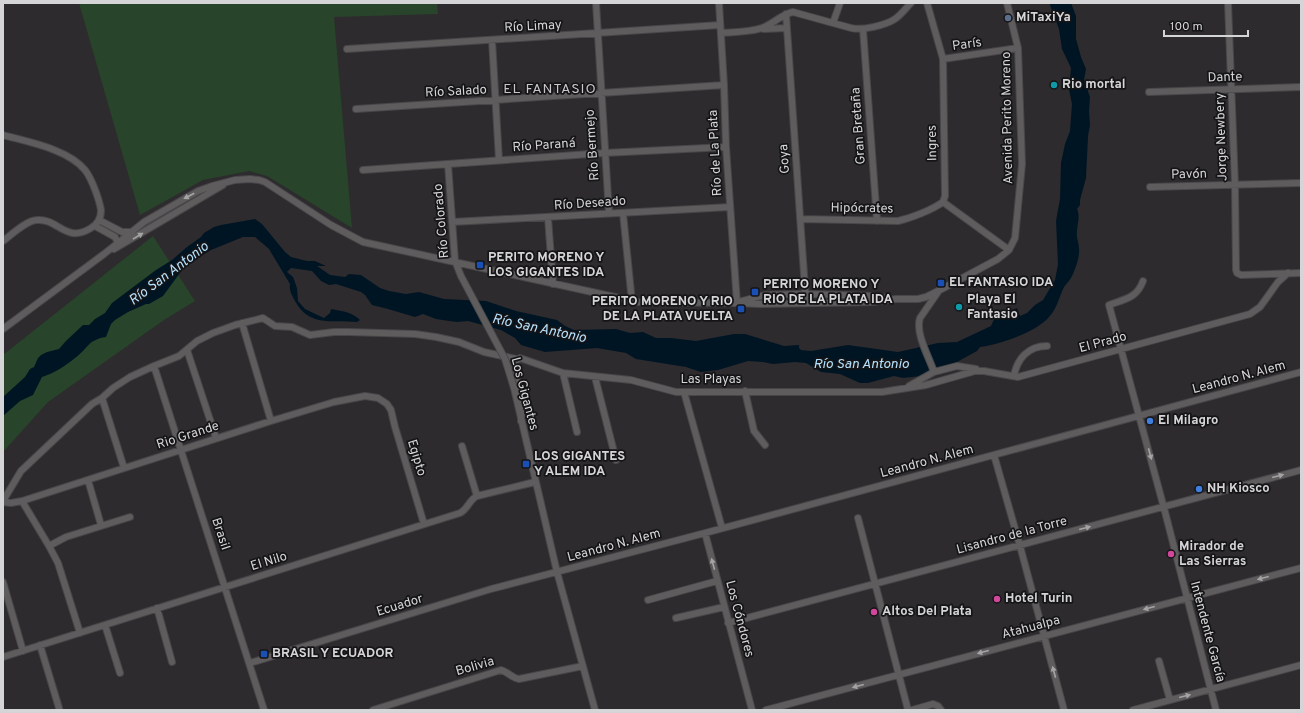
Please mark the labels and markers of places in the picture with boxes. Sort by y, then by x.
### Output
place label: MiTaxiYa [1016,10,1071,26]
marker: MiTaxiYa [1003,13,1013,23]
place label: Rio mortal [1062,77,1125,93]
marker: Rio mortal [1049,80,1059,90]
place label: PERITO MORENO Y LOS GIGANTES IDA [488,250,605,281]
marker: PERITO MORENO Y LOS GIGANTES IDA [475,260,485,270]
place label: EL FANTASIO IDA [949,275,1053,291]
place label: PERITO MORENO Y RIO DE LA PLATA IDA [763,277,893,308]
marker: EL FANTASIO IDA [936,278,946,288]
marker: PERITO MORENO Y RIO DE LA PLATA IDA [750,287,760,297]
place label: Playa El Fantasio [967,292,1018,323]
place label: PERITO MORENO Y RIO DE LA PLATA VUELTA [592,294,733,325]
marker: Playa El Fantasio [954,302,964,312]
marker: PERITO MORENO Y RIO DE LA PLATA VUELTA [736,304,746,314]
place label: El Milagro [1158,413,1218,429]
marker: El Milagro [1145,416,1155,426]
place label: LOS GIGANTES Y ALEM IDA [534,449,625,480]
marker: LOS GIGANTES Y ALEM IDA [521,459,531,469]
place label: NH Kiosco [1207,481,1270,497]
marker: NH Kiosco [1194,484,1204,494]
place label: Mirador de Las Sierras [1179,539,1246,570]
marker: Mirador de Las Sierras [1166,549,1176,559]
place label: Hotel Turin [1005,591,1072,607]
marker: Hotel Turin [992,594,1002,604]
place label: Altos Del Plata [882,604,972,620]
marker: Altos Del Plata [869,607,879,617]
place label: BRASIL Y ECUADOR [272,646,394,662]
marker: BRASIL Y ECUADOR [259,649,269,659]

